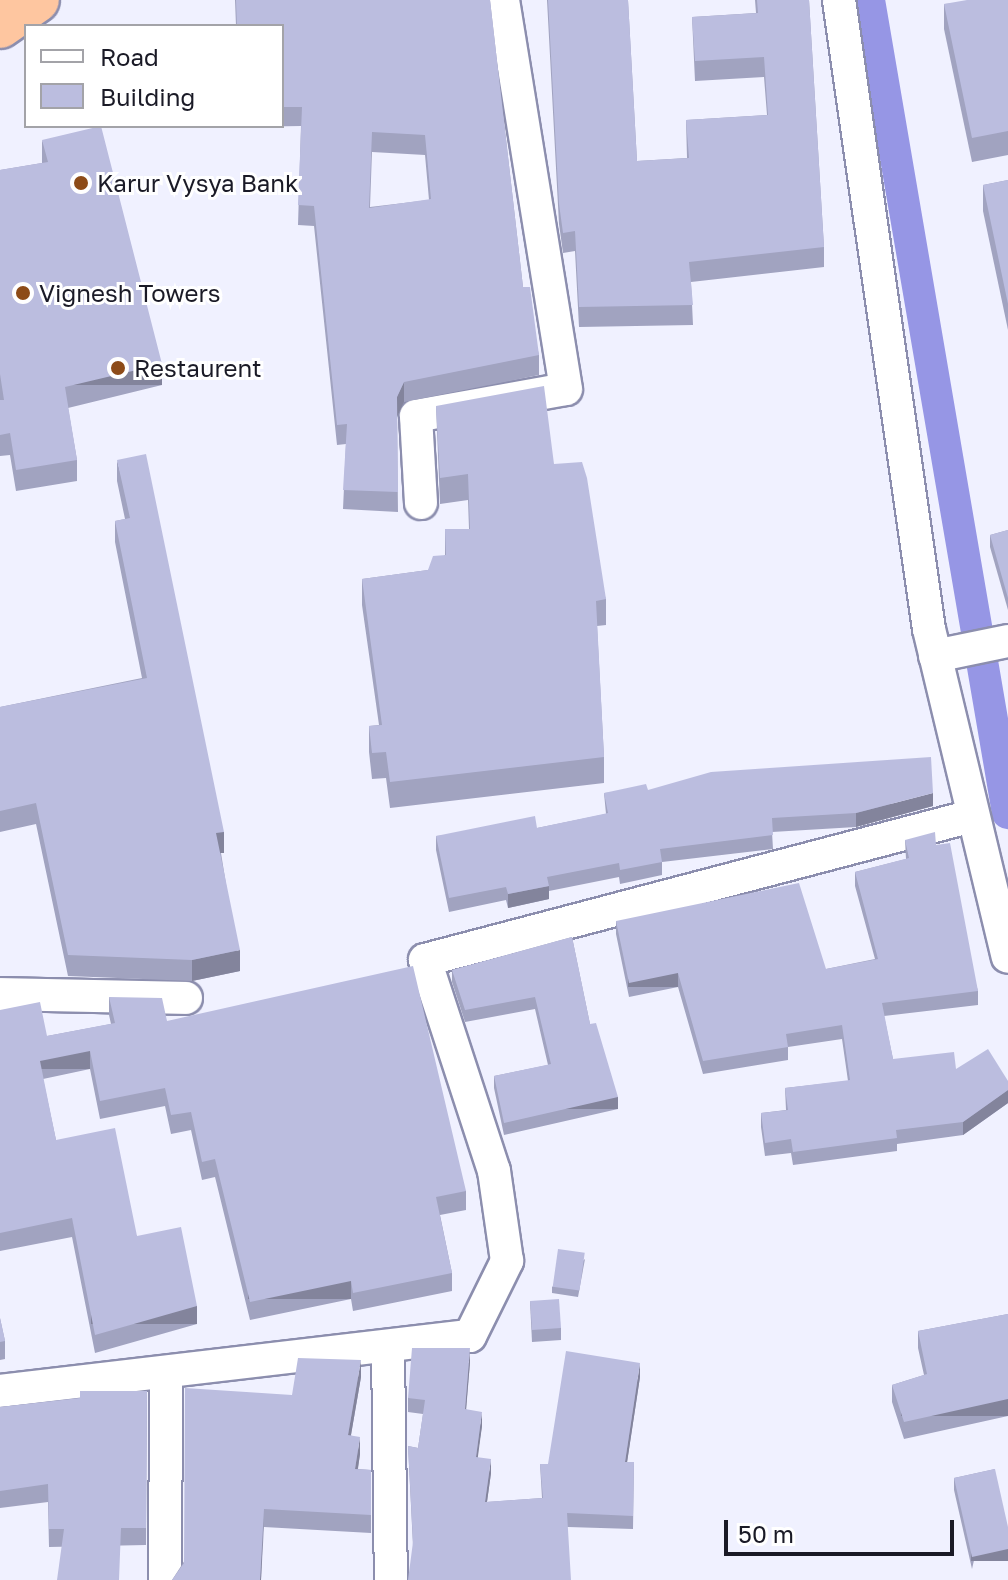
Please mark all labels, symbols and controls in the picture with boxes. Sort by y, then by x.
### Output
legend [24,24,284,128]
text: Road [100,42,159,71]
text: Building [100,82,195,111]
place label: Karur Vysya Bank [97,169,299,197]
marker: Karur Vysya Bank [72,174,90,192]
place label: Vignesh Towers [39,279,221,307]
marker: Vignesh Towers [14,284,32,302]
place label: Restaurent [134,354,262,382]
marker: Restaurent [109,359,127,377]
scale bar [728,1504,958,1554]
text: 50 m [738,1519,794,1548]

